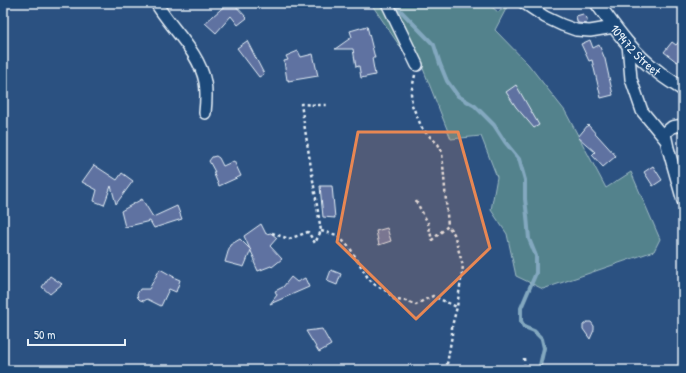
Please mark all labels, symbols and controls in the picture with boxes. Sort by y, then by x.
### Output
street label: 109472 Street [606,20,665,80]
scale bar [28,321,125,347]
text: 50 m [34,326,55,343]

